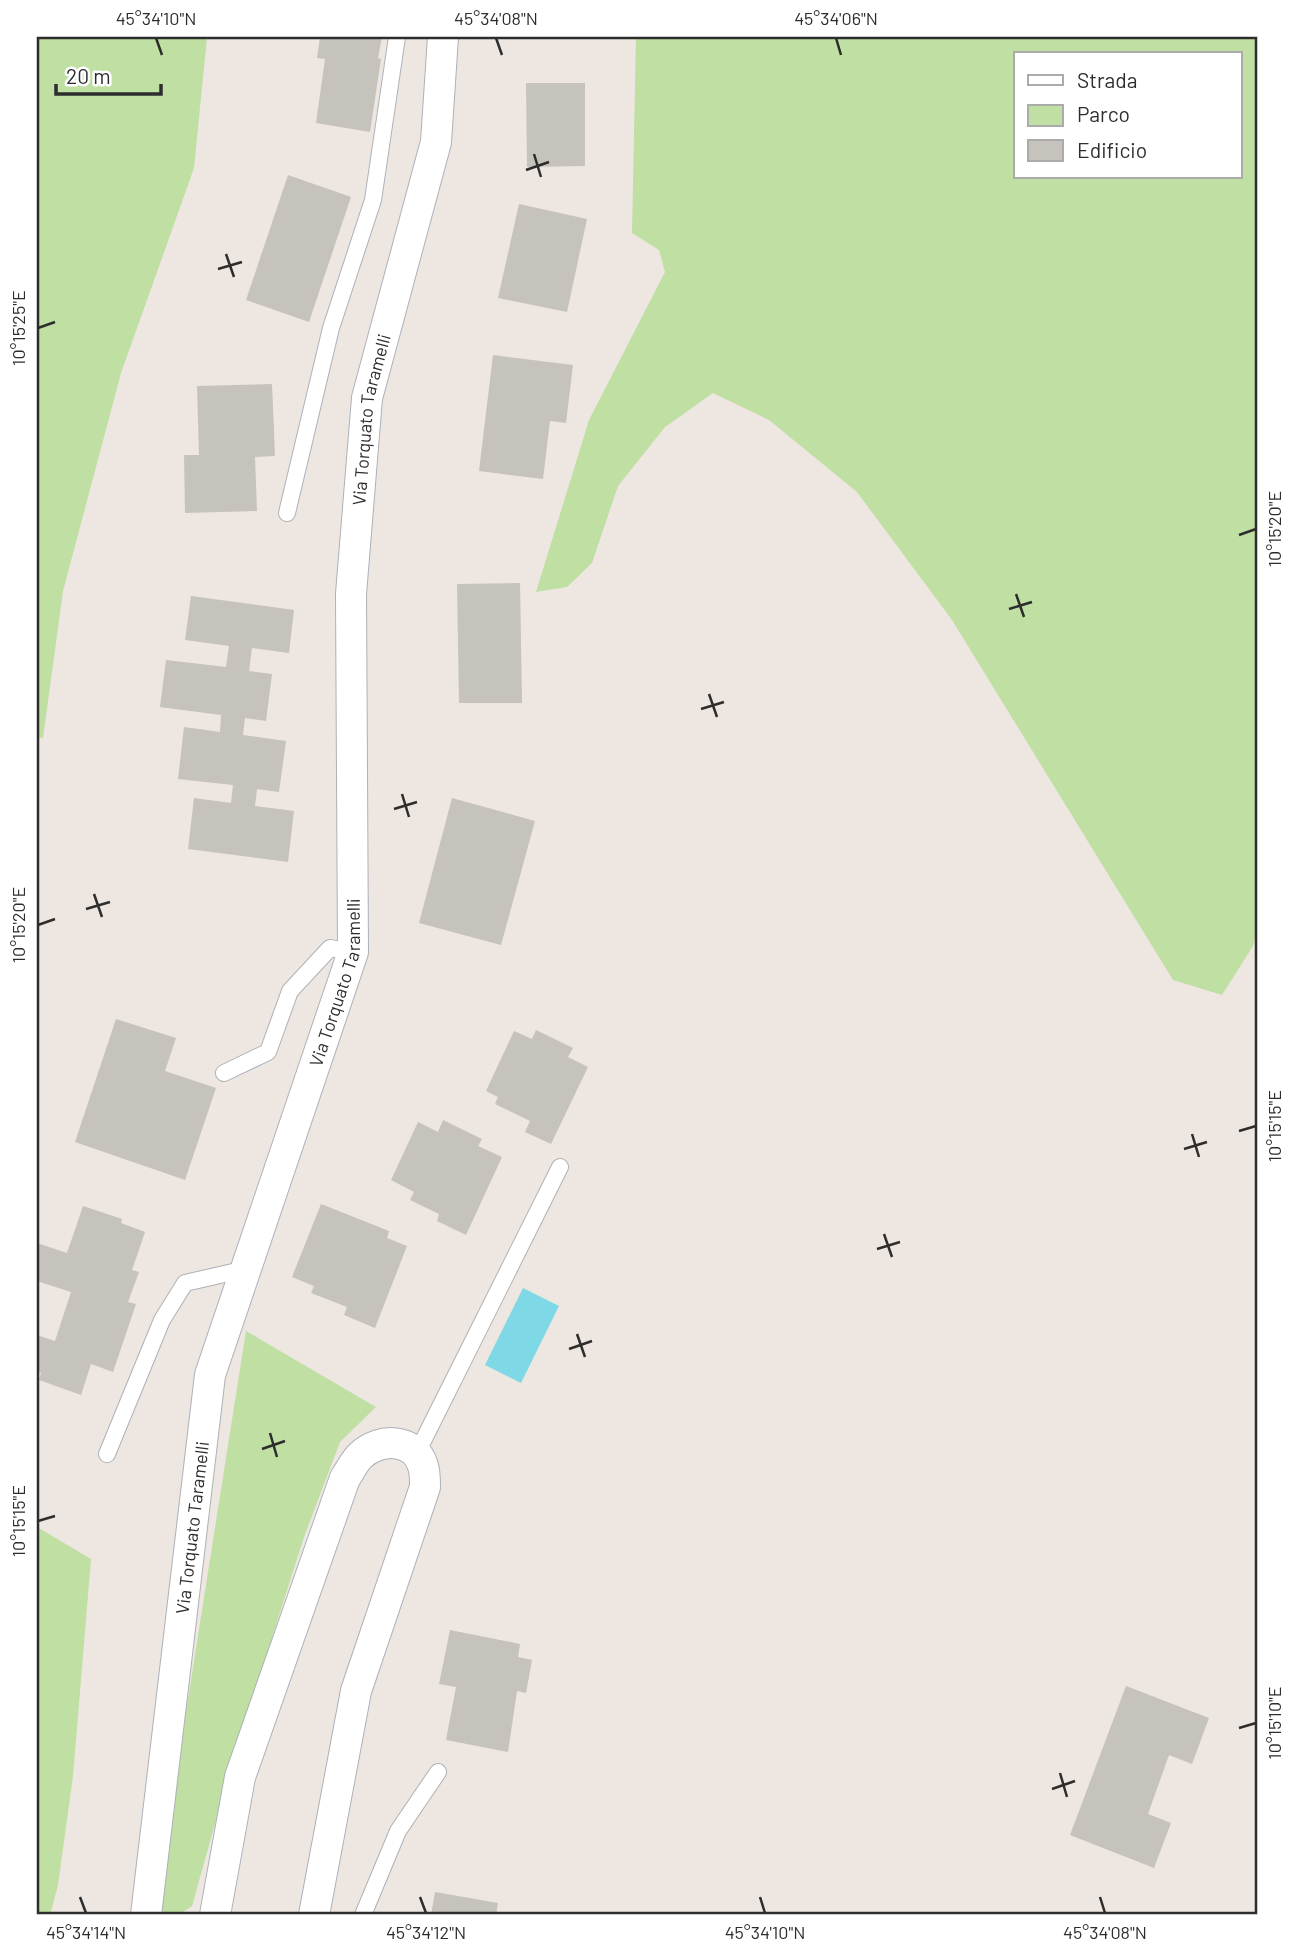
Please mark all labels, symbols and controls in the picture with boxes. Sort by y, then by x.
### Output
text: 45°34'10"N [116,7,196,29]
text: 45°34'08"N [454,7,538,29]
text: 45°34'06"N [794,7,878,29]
scale bar [56,52,161,96]
legend [1014,52,1242,178]
text: 20 m [66,63,111,88]
text: Strada [1077,67,1137,92]
text: Parco [1077,101,1130,126]
text: Edificio [1077,137,1147,162]
text: 10°15'25"E [7,290,29,366]
street label: Via Torquato Taramelli [347,331,395,506]
text: 10°15'20"E [1263,491,1285,567]
text: 10°15'20"E [7,887,29,963]
street label: Via Torquato Taramelli [304,898,364,1069]
text: 10°15'15"E [1263,1090,1285,1162]
street label: Via Torquato Taramelli [171,1440,213,1615]
text: 10°15'15"E [7,1485,29,1557]
text: 10°15'10"E [1263,1686,1285,1760]
text: 45°34'14"N [46,1921,126,1943]
text: 45°34'12"N [386,1921,466,1943]
text: 45°34'10"N [725,1921,805,1943]
text: 45°34'08"N [1063,1921,1147,1943]

